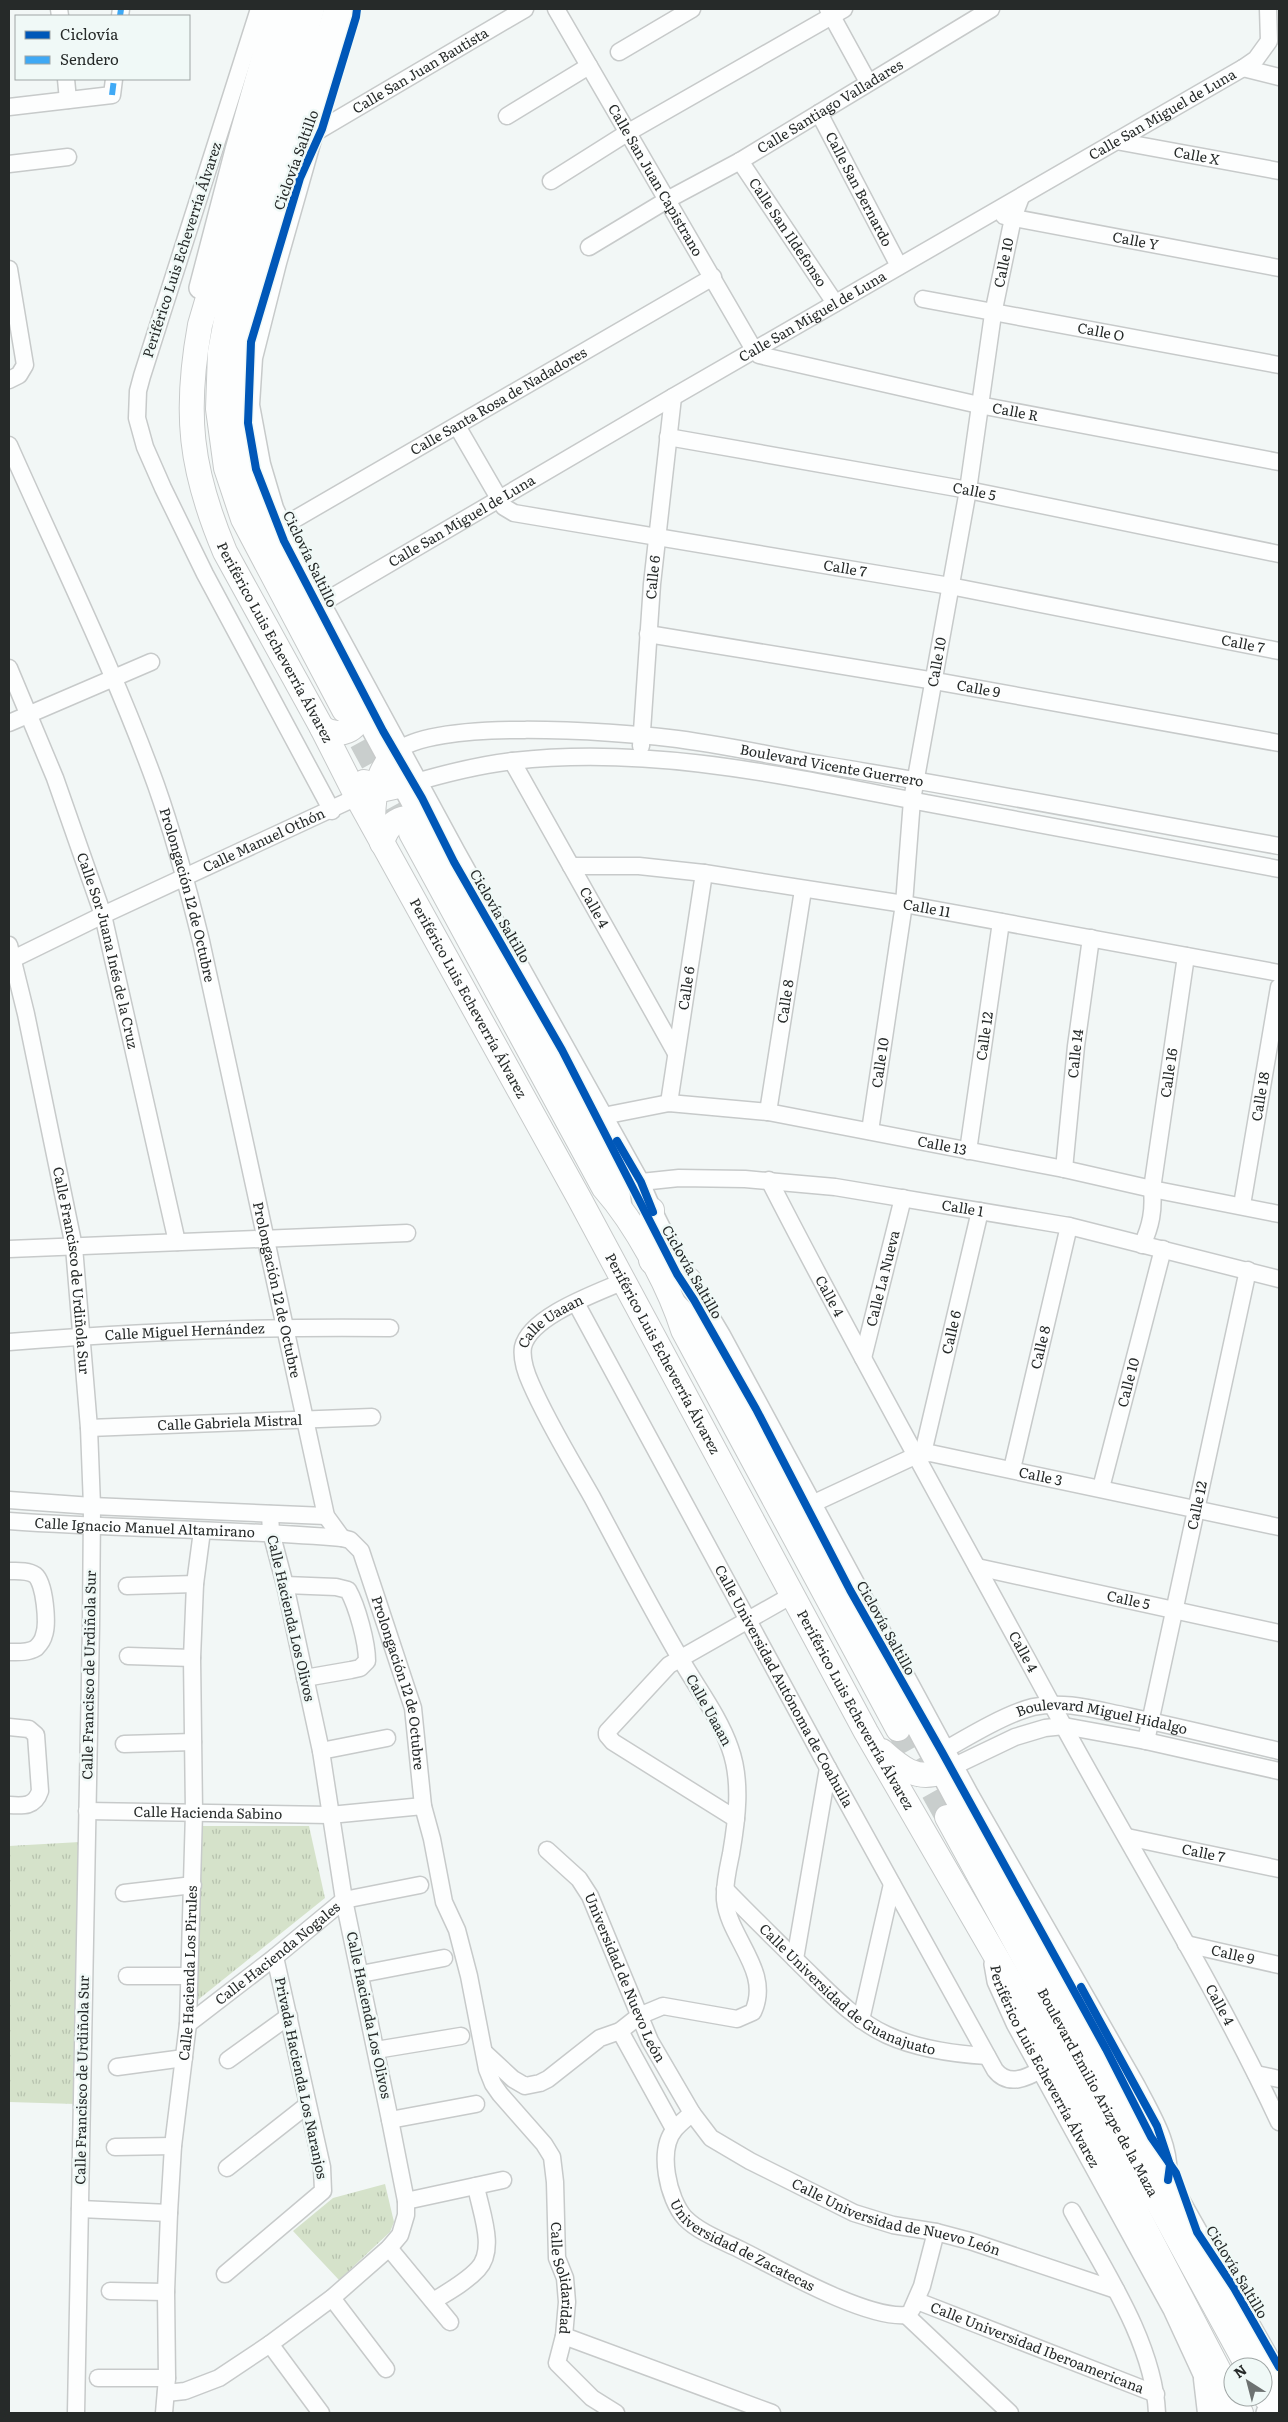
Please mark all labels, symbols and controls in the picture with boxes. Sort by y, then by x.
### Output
legend [15,15,190,80]
text: Ciclovía [60,22,119,45]
street label: Calle San Juan Bautista [348,22,492,118]
text: Sendero [60,47,119,70]
street label: Calle Santiago Valladares [753,54,906,158]
street label: Calle San Miguel de Luna [1085,63,1240,164]
street label: Calle San Juan Capistrano [604,100,709,260]
street label: Ciclovía Saltillo [268,107,322,213]
street label: Calle San Bernardo [821,128,898,250]
street label: Periférico Luis Echeverría Álvarez [137,139,225,360]
street label: Calle X [1172,141,1222,169]
street label: Calle San Ildefonso [745,173,832,290]
street label: Calle Y [1111,226,1161,254]
street label: Calle 10 [988,236,1018,289]
street label: Calle San Miguel de Luna [735,265,890,366]
street label: Calle O [1076,317,1126,345]
street label: Calle Santa Rosa de Nadadores [406,341,590,459]
street label: Calle R [991,397,1040,425]
street label: Calle San Miguel de Luna [384,469,539,571]
street label: Calle 5 [951,476,998,504]
street label: Ciclovía Saltillo [279,507,343,610]
street label: Periférico Luis Echeverría Álvarez [213,539,339,746]
street label: Calle 6 [640,554,664,600]
street label: Calle 7 [822,554,868,581]
street label: Calle 7 [1220,629,1267,657]
street label: Calle 10 [922,635,950,688]
street label: Calle 9 [955,674,1002,702]
street label: Boulevard Vicente Guerrero [739,738,925,791]
street label: Calle Manuel Othón [199,802,328,876]
street label: Prolongación 12 de Octubre [155,805,221,984]
street label: Calle Sor Juana Inés de la Cruz [73,849,144,1051]
street label: Ciclovía Saltillo [466,865,536,966]
street label: Calle 4 [576,883,615,931]
street label: Calle 11 [902,893,953,921]
street label: Periférico Luis Echeverría Álvarez [406,894,533,1101]
street label: Calle 6 [672,964,699,1011]
street label: Calle 8 [771,978,798,1025]
street label: Calle 12 [970,1010,997,1062]
street label: Calle 14 [1062,1027,1087,1079]
street label: Calle 10 [866,1036,893,1089]
street label: Calle 16 [1154,1046,1182,1099]
street label: Calle 18 [1245,1070,1274,1123]
street label: Calle 13 [916,1130,969,1159]
street label: Calle Francisco de Urdiñola Sur [49,1165,96,1375]
street label: Calle 1 [940,1194,986,1221]
street label: Prolongación 12 de Octubre [249,1200,307,1380]
street label: Ciclovía Saltillo [658,1221,728,1322]
street label: Calle La Nueva [860,1228,904,1328]
street label: Periférico Luis Echeverría Álvarez [601,1249,726,1457]
street label: Calle 4 [811,1271,850,1320]
street label: Calle Uaaan [512,1289,586,1351]
street label: Calle 6 [936,1308,965,1356]
street label: Calle Miguel Hernández [104,1317,265,1344]
street label: Calle 8 [1025,1323,1054,1371]
street label: Calle 10 [1111,1355,1143,1409]
street label: Calle Gabriela Mistral [157,1409,303,1434]
street label: Calle 3 [1017,1461,1064,1490]
street label: Calle 12 [1181,1479,1211,1531]
street label: Calle Ignacio Manuel Altamirano [34,1512,256,1541]
street label: Calle Hacienda Los Olivos [263,1533,321,1703]
street label: Calle Universidad Autónoma de Coahuila [711,1561,859,1811]
street label: Calle Francisco de Urdiñola Sur [76,1570,100,1780]
street label: Ciclovía Saltillo [853,1577,921,1678]
street label: Calle 5 [1105,1585,1152,1614]
street label: Prolongación 12 de Octubre [367,1593,430,1771]
street label: Periférico Luis Echeverría Álvarez [793,1606,920,1813]
street label: Calle 4 [1005,1627,1044,1676]
street label: Calle Uaaan [682,1670,738,1749]
street label: Boulevard Miguel Hidalgo [1013,1694,1190,1738]
street label: Calle Hacienda Sabino [134,1801,282,1823]
street label: Calle 7 [1180,1838,1227,1866]
street label: Calle Hacienda Los Pirules [173,1885,201,2062]
street label: Universidad de Nuevo León [581,1889,671,2065]
street label: Calle Hacienda Nogales [210,1896,344,2009]
street label: Calle Universidad de Guanajuato [756,1918,938,2059]
street label: Calle Hacienda Los Olivos [342,1929,397,2100]
street label: Calle 9 [1209,1939,1257,1968]
street label: Periférico Luis Echeverría Álvarez [986,1963,1105,2171]
street label: Calle Francisco de Urdiñola Sur [69,1975,93,2185]
street label: Privada Hacienda Los Naranjos [271,1975,333,2181]
street label: Calle 4 [1201,1980,1240,2029]
street label: Boulevard Emilio Arizpe de la Maza [1033,1984,1164,2200]
street label: Calle Universidad de Nuevo León [789,2173,1003,2260]
street label: Universidad de Zacatecas [666,2195,818,2295]
street label: Ciclovía Saltillo [1202,2221,1274,2322]
street label: Calle Solidaridad [547,2222,578,2336]
street label: Calle Universidad Iberoamericana [928,2296,1148,2398]
north arrow [1223,2357,1273,2407]
text: N [1229,2359,1251,2382]

